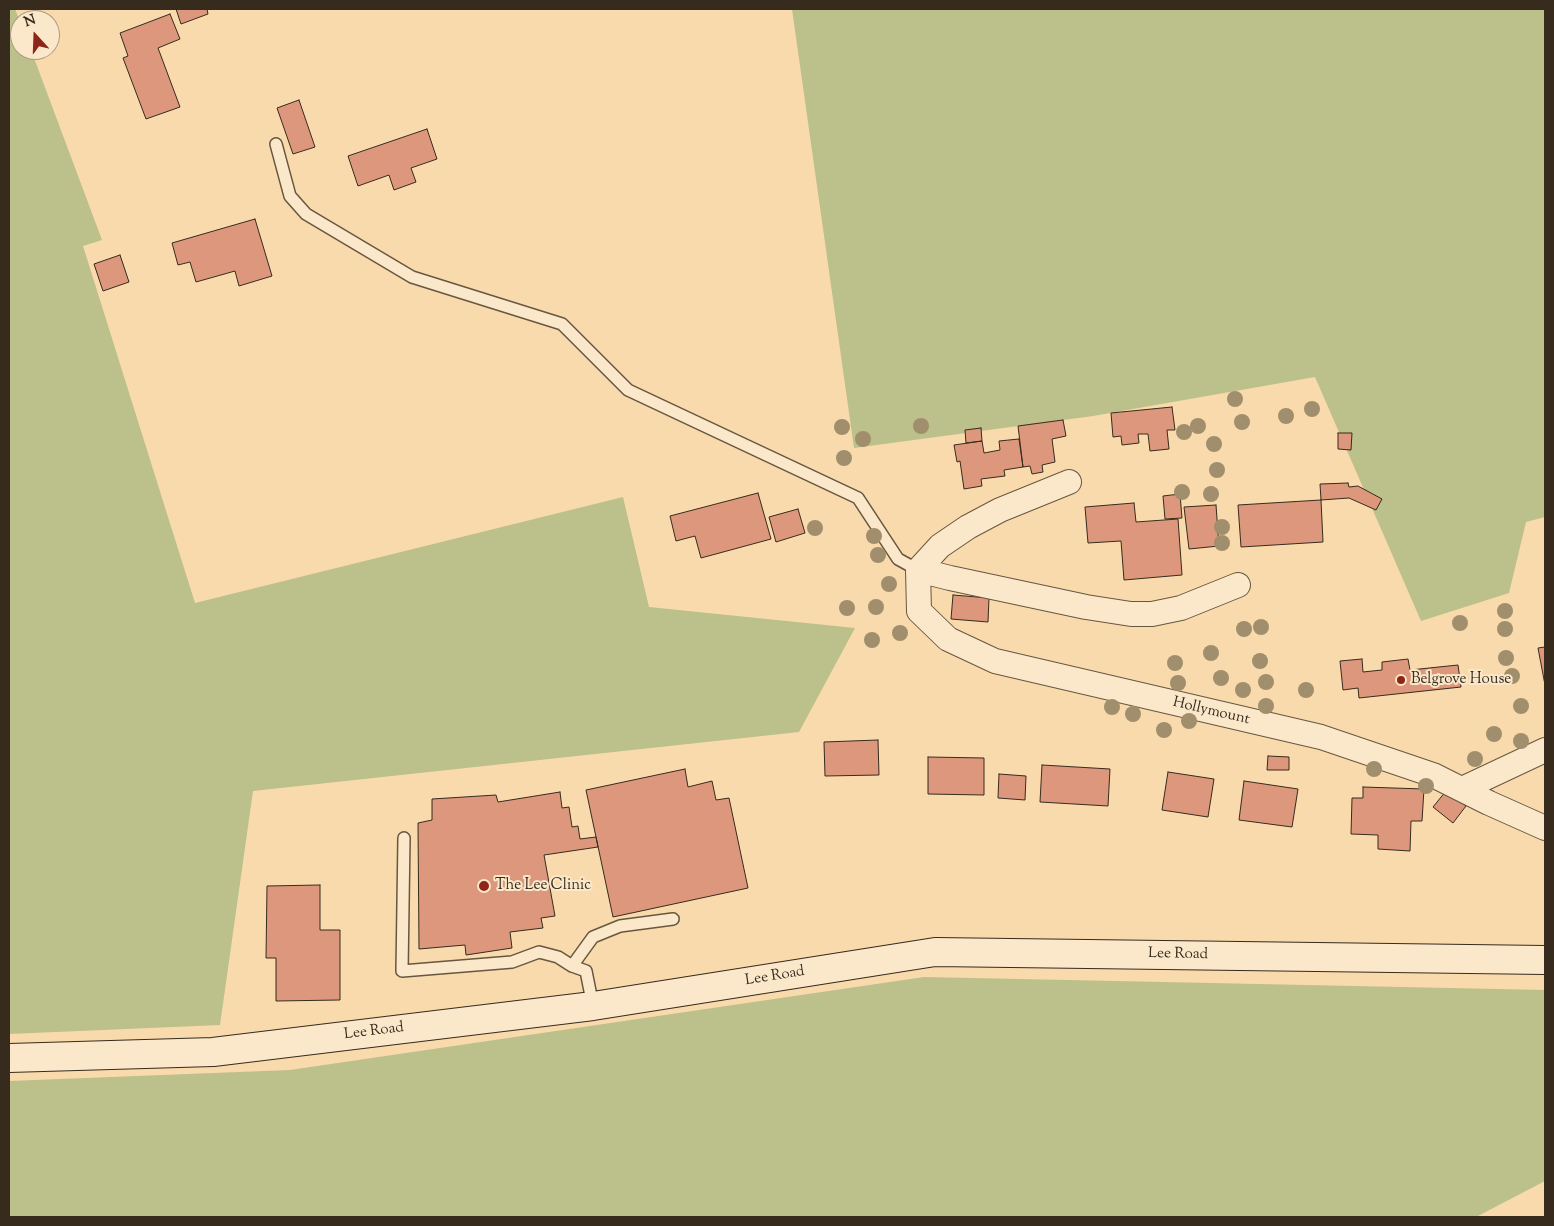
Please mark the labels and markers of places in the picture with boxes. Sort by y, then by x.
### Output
place label: Belgrove House [1411,671,1511,689]
marker: Belgrove House [1395,674,1407,686]
place label: The Lee Clinic [495,877,591,895]
marker: The Lee Clinic [477,879,491,893]

